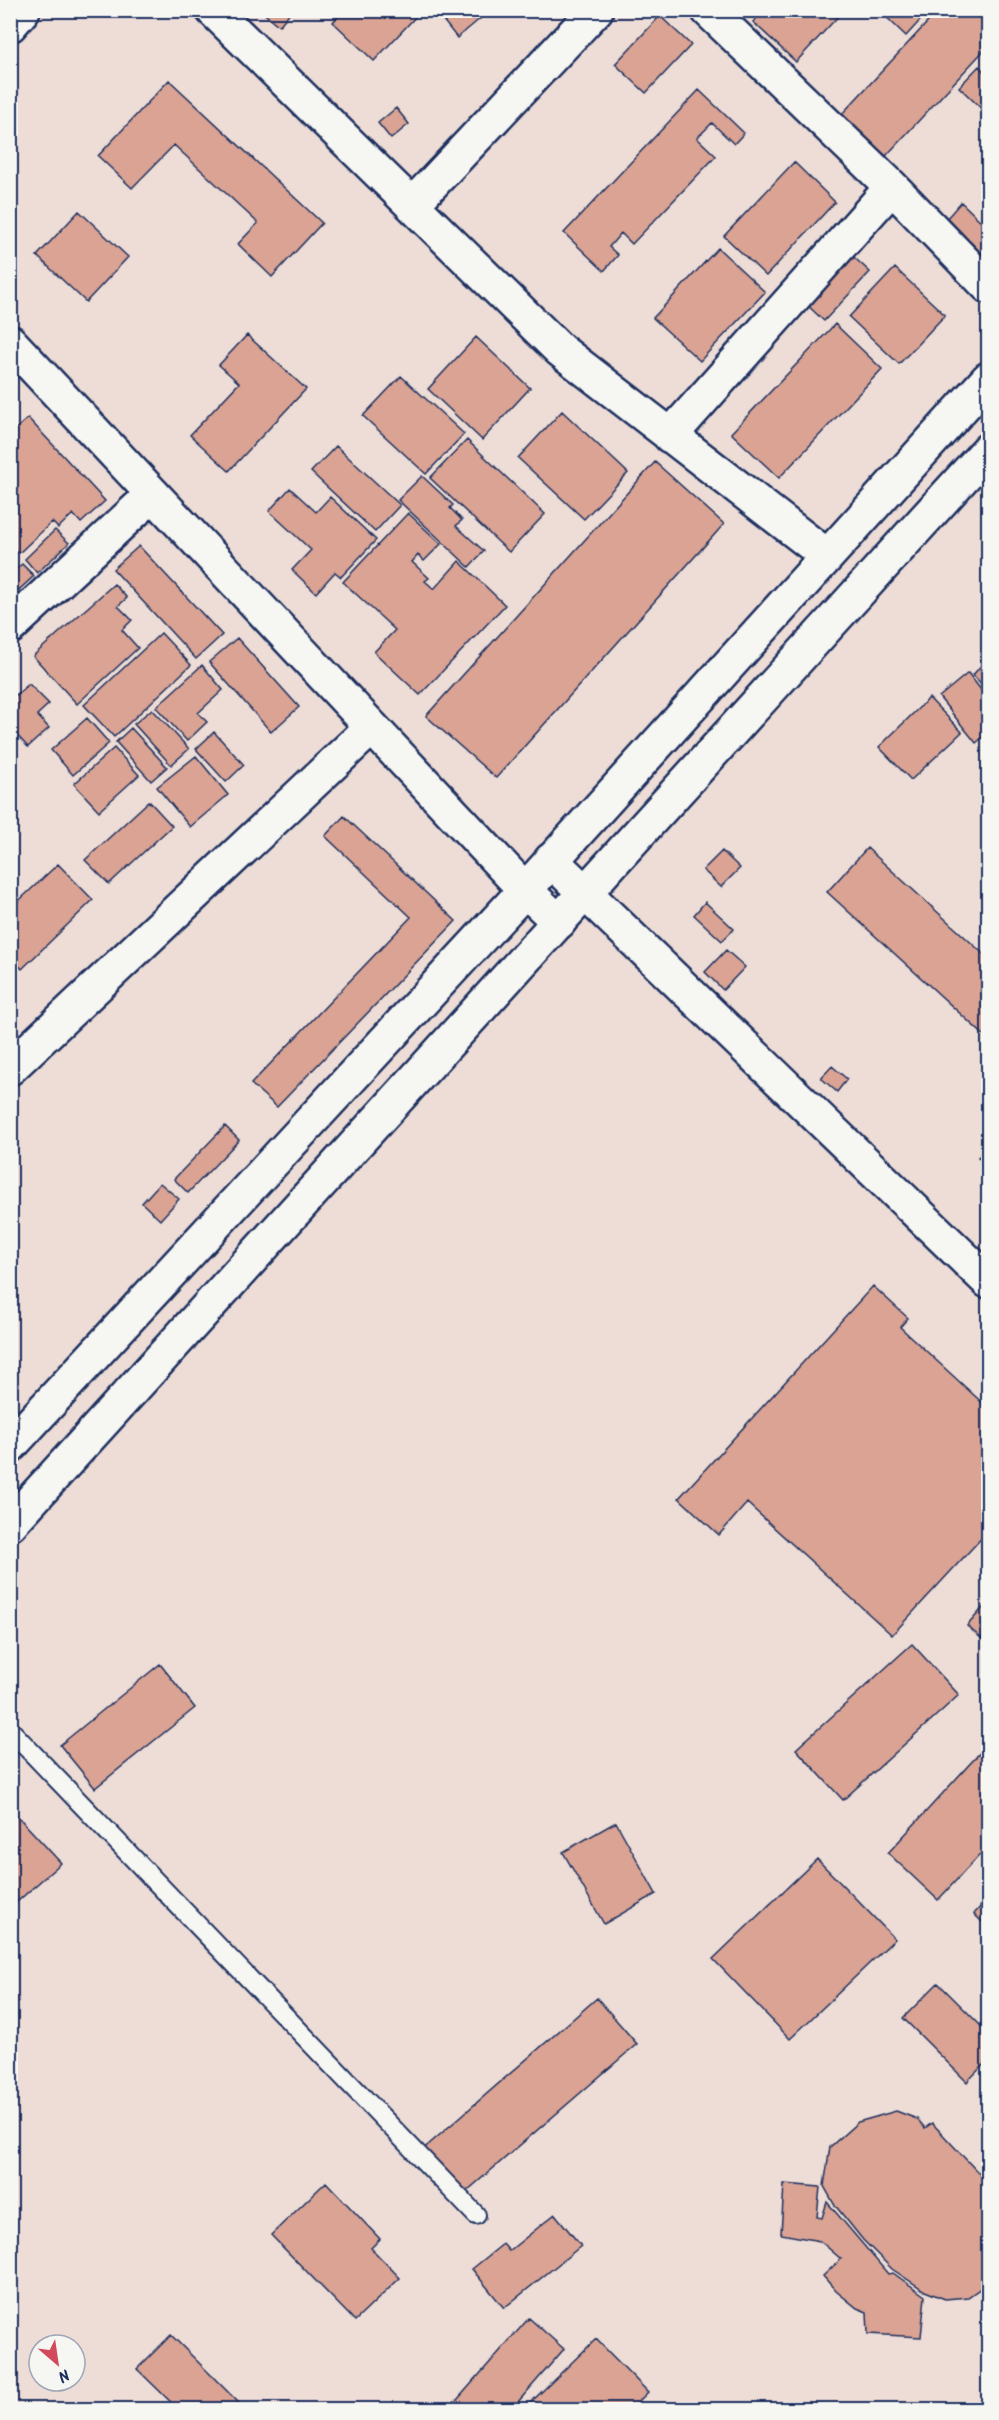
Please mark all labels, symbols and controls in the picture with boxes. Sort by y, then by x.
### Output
north arrow [27,2333,87,2393]
text: N [53,2361,74,2388]

